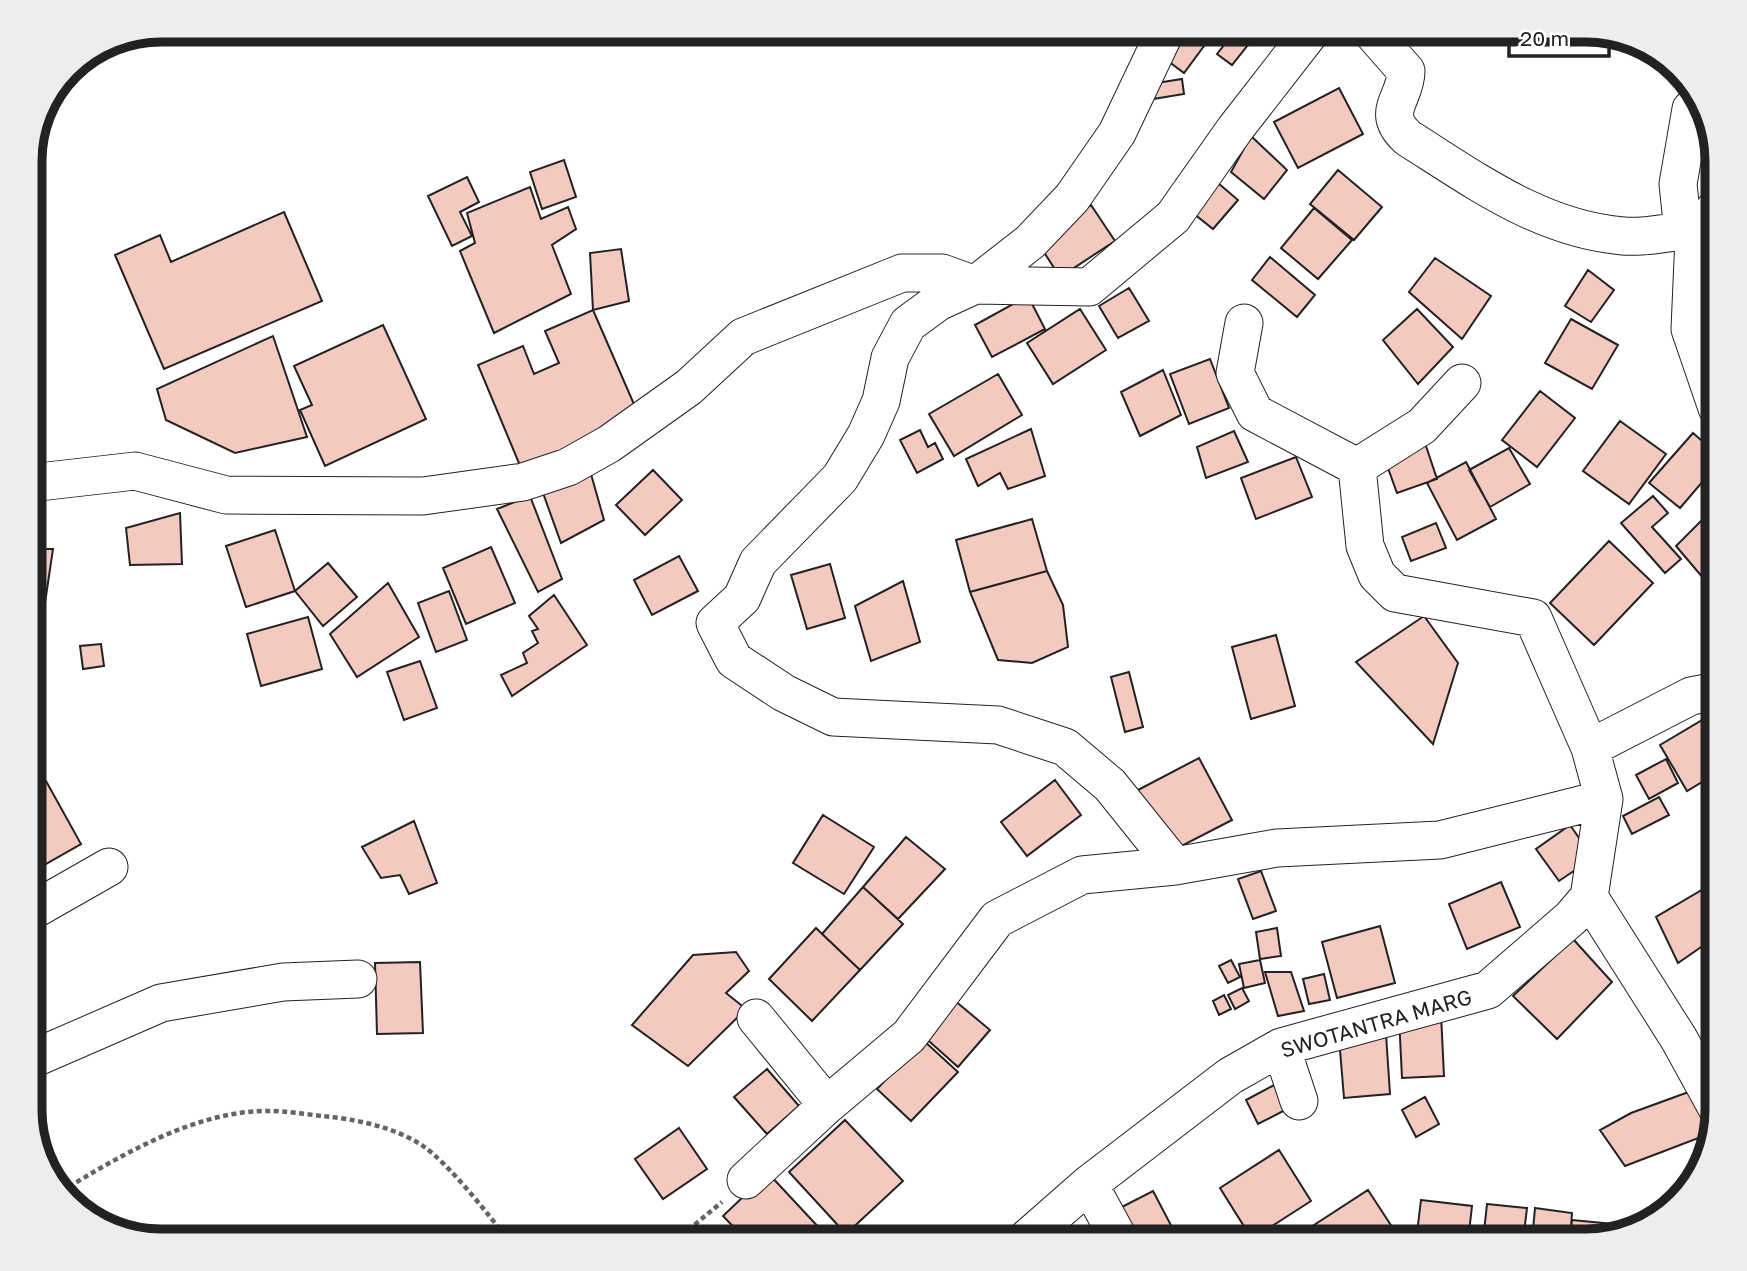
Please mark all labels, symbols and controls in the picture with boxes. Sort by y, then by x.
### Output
scale bar [1509,14,1609,58]
text: 20 m [1520,25,1569,51]
street label: SWOTANTRA MARG [1277,983,1475,1063]

